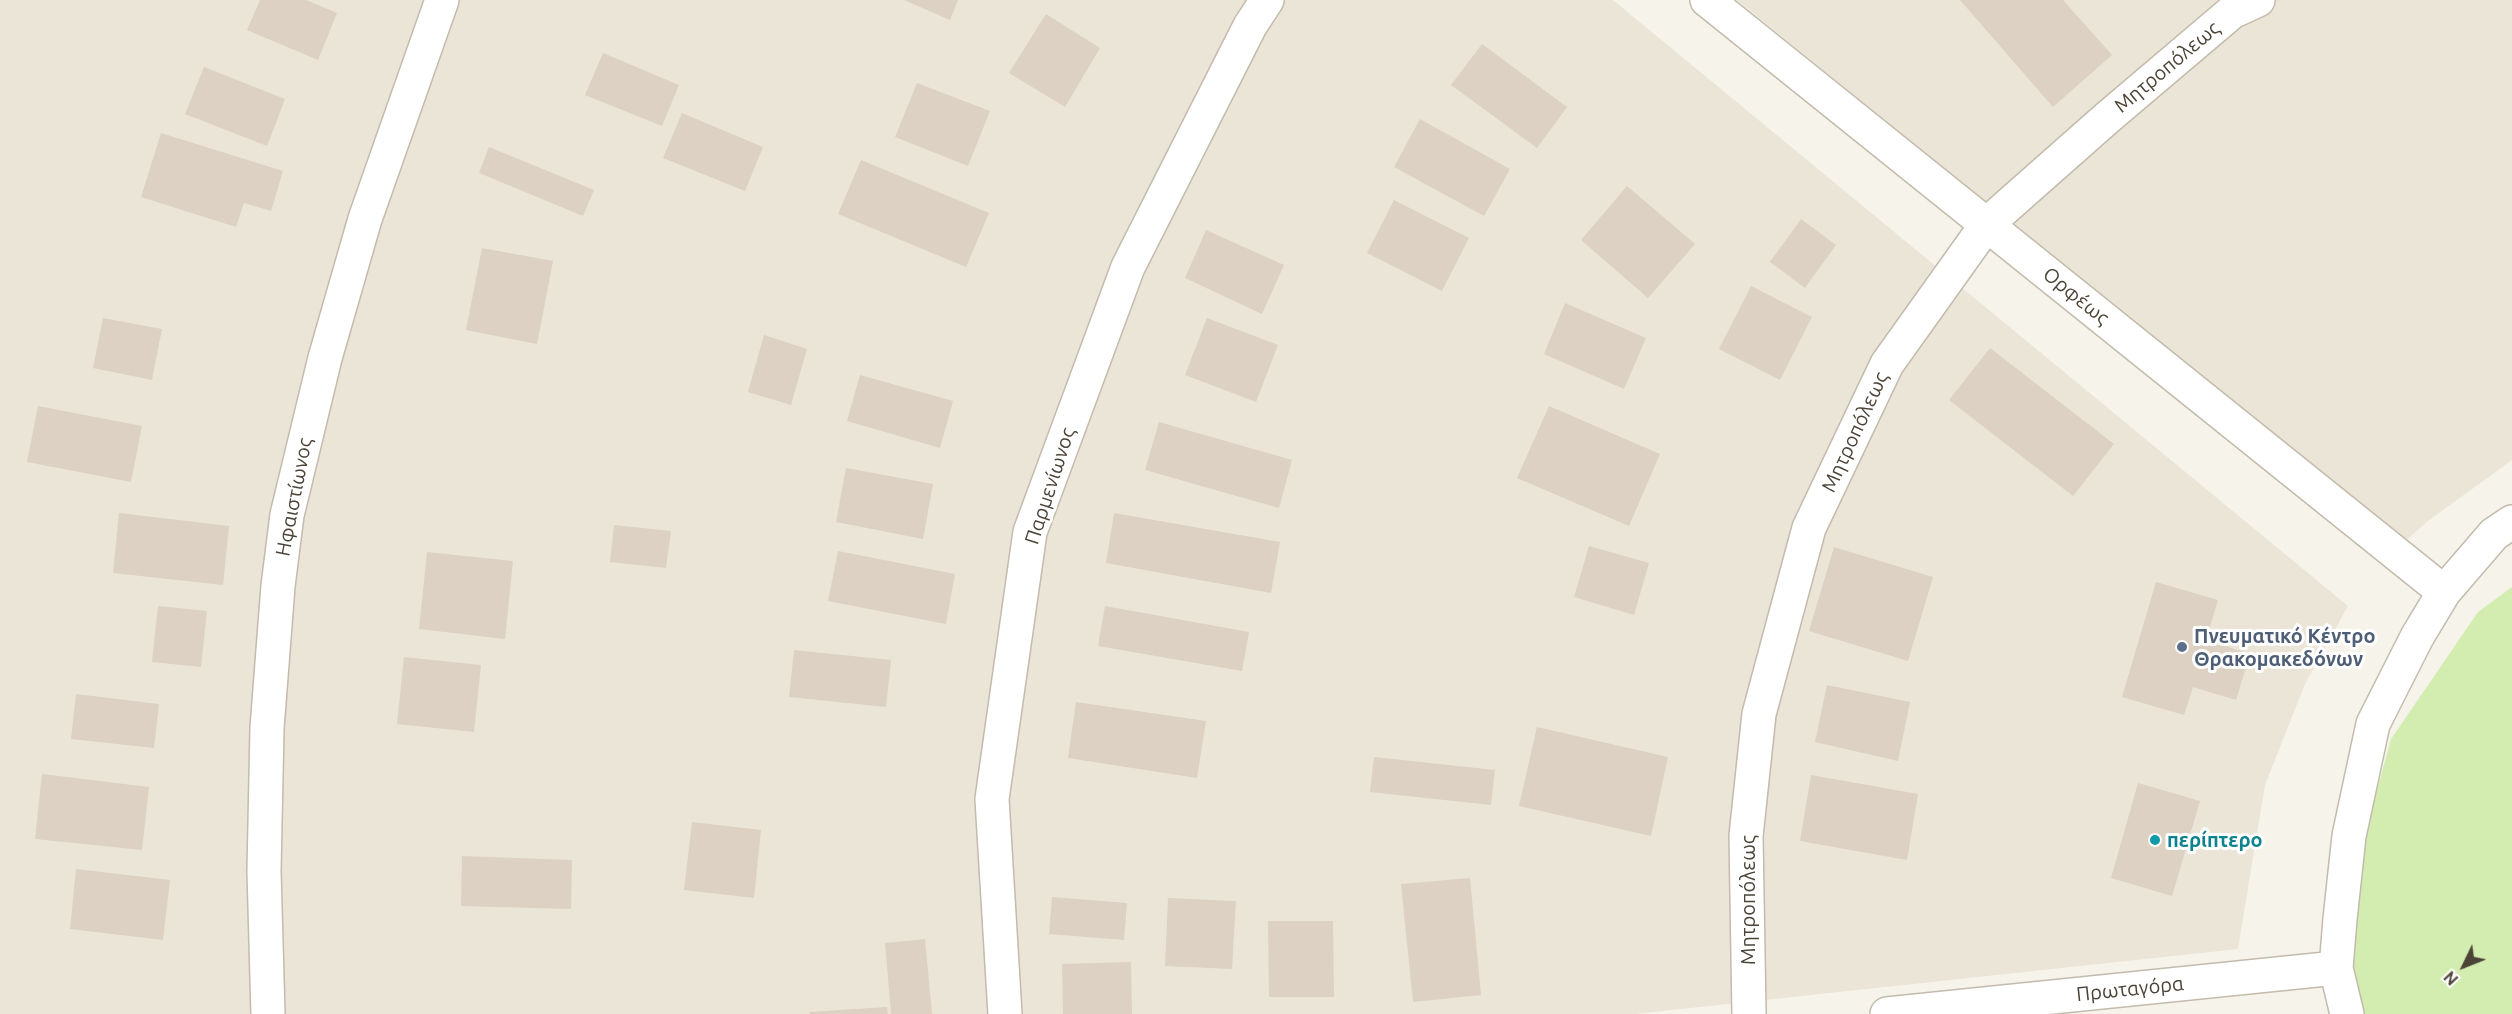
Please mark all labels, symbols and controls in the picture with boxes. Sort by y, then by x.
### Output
street label: Μητροπόλεως [2110,16,2224,118]
street label: Ορφέως [2038,262,2114,330]
street label: Μητροπόλεως [1817,368,1893,496]
street label: Παρμενίωνος [1020,425,1080,547]
street label: Ηφαιστίωνος [271,436,317,558]
place label: Πνευματικό Κέντρο Θρακομακεδόνων [2194,624,2375,671]
marker: Πνευματικό Κέντρο Θρακομακεδόνων [2175,640,2189,654]
place label: περίπτερο [2167,828,2263,852]
marker: περίπτερο [2148,833,2162,847]
street label: Μητροπόλεως [1736,835,1760,965]
north arrow [2434,936,2494,996]
text: N [2440,968,2461,989]
street label: Πρωταγόρα [2075,971,2185,1007]

